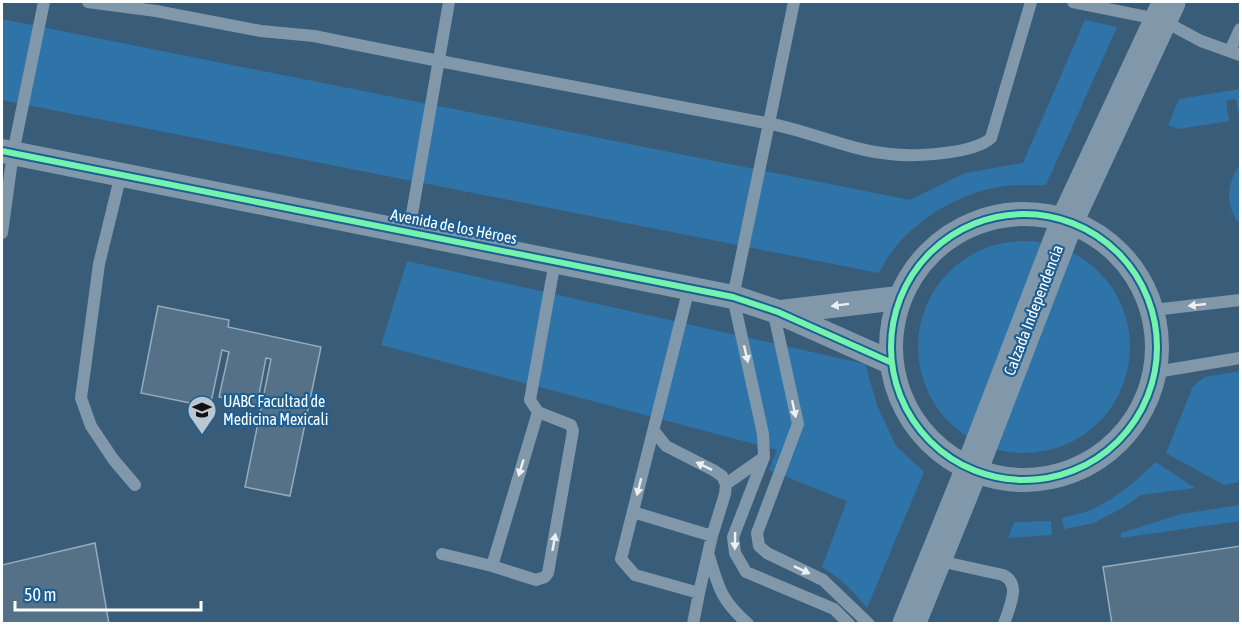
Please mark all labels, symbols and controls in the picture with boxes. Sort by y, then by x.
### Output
street label: Avenida de los Héroes [389,205,519,247]
street label: Calzada Independencia [1000,242,1067,378]
one-way arrow [1187,300,1206,310]
one-way arrow [830,301,849,310]
one-way arrow [741,345,751,363]
place label: UABC Facultad de Medicina Mexicali [223,392,328,428]
school or university icon: UABC Facultad de Medicina Mexicali [186,394,218,436]
one-way arrow [790,399,800,418]
one-way arrow [516,459,525,477]
one-way arrow [695,461,712,470]
one-way arrow [634,478,644,496]
one-way arrow [550,532,559,551]
one-way arrow [730,532,740,551]
one-way arrow [794,565,811,574]
scale bar [15,574,201,612]
text: 50 m [24,584,56,605]

